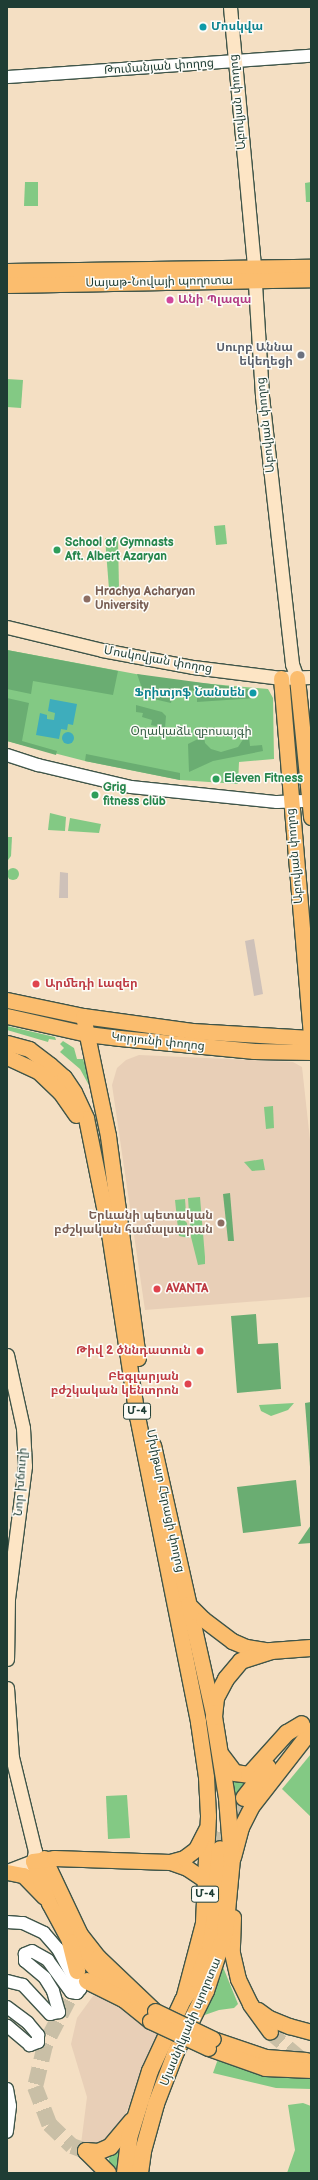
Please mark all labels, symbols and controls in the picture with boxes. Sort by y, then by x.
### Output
place label: Մոսկվա [211,20,263,34]
marker: Մոսկվա [198,22,208,32]
street label: Աբովյան փողոց [227,54,249,150]
street label: Թումանյան փողոց [103,56,215,78]
street label: Սայաթ-Նովայի պողոտա [85,274,233,290]
place label: Անի Պլազա [178,293,252,307]
marker: Անի Պլազա [165,295,175,305]
place label: Սուրբ Աննա եկեղեցի [216,341,293,369]
marker: Սուրբ Աննա եկեղեցի [296,350,306,360]
street label: Աբովյան փողոց [254,376,278,474]
place label: School of Gymnasts Aft. Albert Azaryan [65,536,174,564]
marker: School of Gymnasts Aft. Albert Azaryan [52,545,62,555]
place label: Hrachya Acharyan University [95,585,195,613]
marker: Hrachya Acharyan University [82,594,92,604]
street label: Մոսկովյան փողոց [103,643,213,677]
place label: Ֆրիտյոֆ Նանսեն [135,686,245,700]
marker: Ֆրիտյոֆ Նանսեն [248,688,258,698]
park label: Օղակաձև զբոսայգի [130,725,252,739]
place label: Eleven Fitness [224,772,303,786]
marker: Eleven Fitness [211,774,221,784]
place label: Grig fitness club [103,781,166,809]
marker: Grig fitness club [90,790,100,800]
street label: Աբովյան փողոց [284,808,306,904]
place label: Արմեդի Լազեր [45,977,138,991]
marker: Արմեդի Լազեր [30,978,42,990]
street label: Կորյունի փողոց [110,1030,206,1054]
place label: Երևանի պետական բժշկական համալսարան [54,1209,213,1237]
marker: Երևանի պետական բժշկական համալսարան [216,1218,226,1228]
place label: AVANTA [166,1282,208,1296]
marker: AVANTA [151,1283,163,1295]
place label: Թիվ 2 ծննդատուն [76,1344,191,1358]
marker: Թիվ 2 ծննդատուն [194,1345,206,1357]
place label: Բեգլարյան բժշկական կենտրոն [51,1370,179,1398]
marker: Բեգլարյան բժշկական կենտրոն [182,1378,194,1390]
road number: Մ-4 [123,1402,151,1420]
street label: Մխիթար Հերացի փողոց [143,1428,187,1574]
street label: Նոր խճուղի [11,1447,31,1517]
road number: Մ-4 [191,1885,219,1903]
street label: Մյասնիկյանի պողոտա [157,1956,225,2088]

